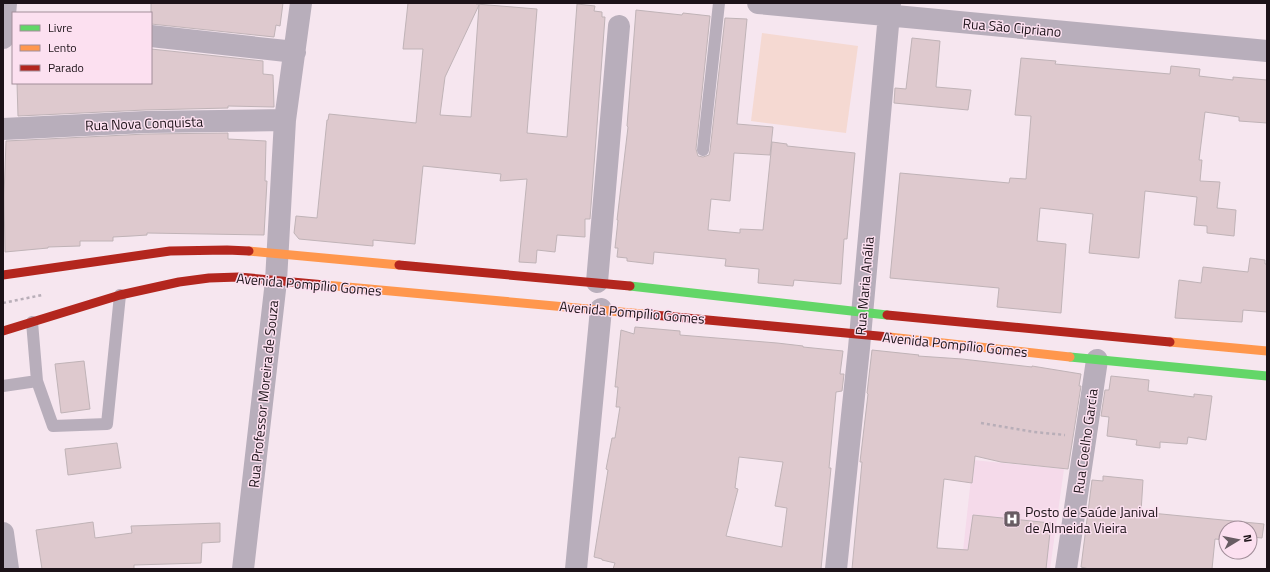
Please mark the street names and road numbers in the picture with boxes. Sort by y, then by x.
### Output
street label: Rua São Cipriano [962,12,1062,42]
street label: Rua Nova Conquista [85,110,203,136]
street label: Rua Maria Anália [849,236,879,336]
street label: Avenida Pompílio Gomes [235,267,383,301]
street label: Avenida Pompílio Gomes [558,295,706,329]
street label: Rua Professor Moreira de Souza [243,299,283,489]
street label: Avenida Pompílio Gomes [881,326,1029,362]
street label: Rua Coelho Garcia [1067,387,1103,495]

